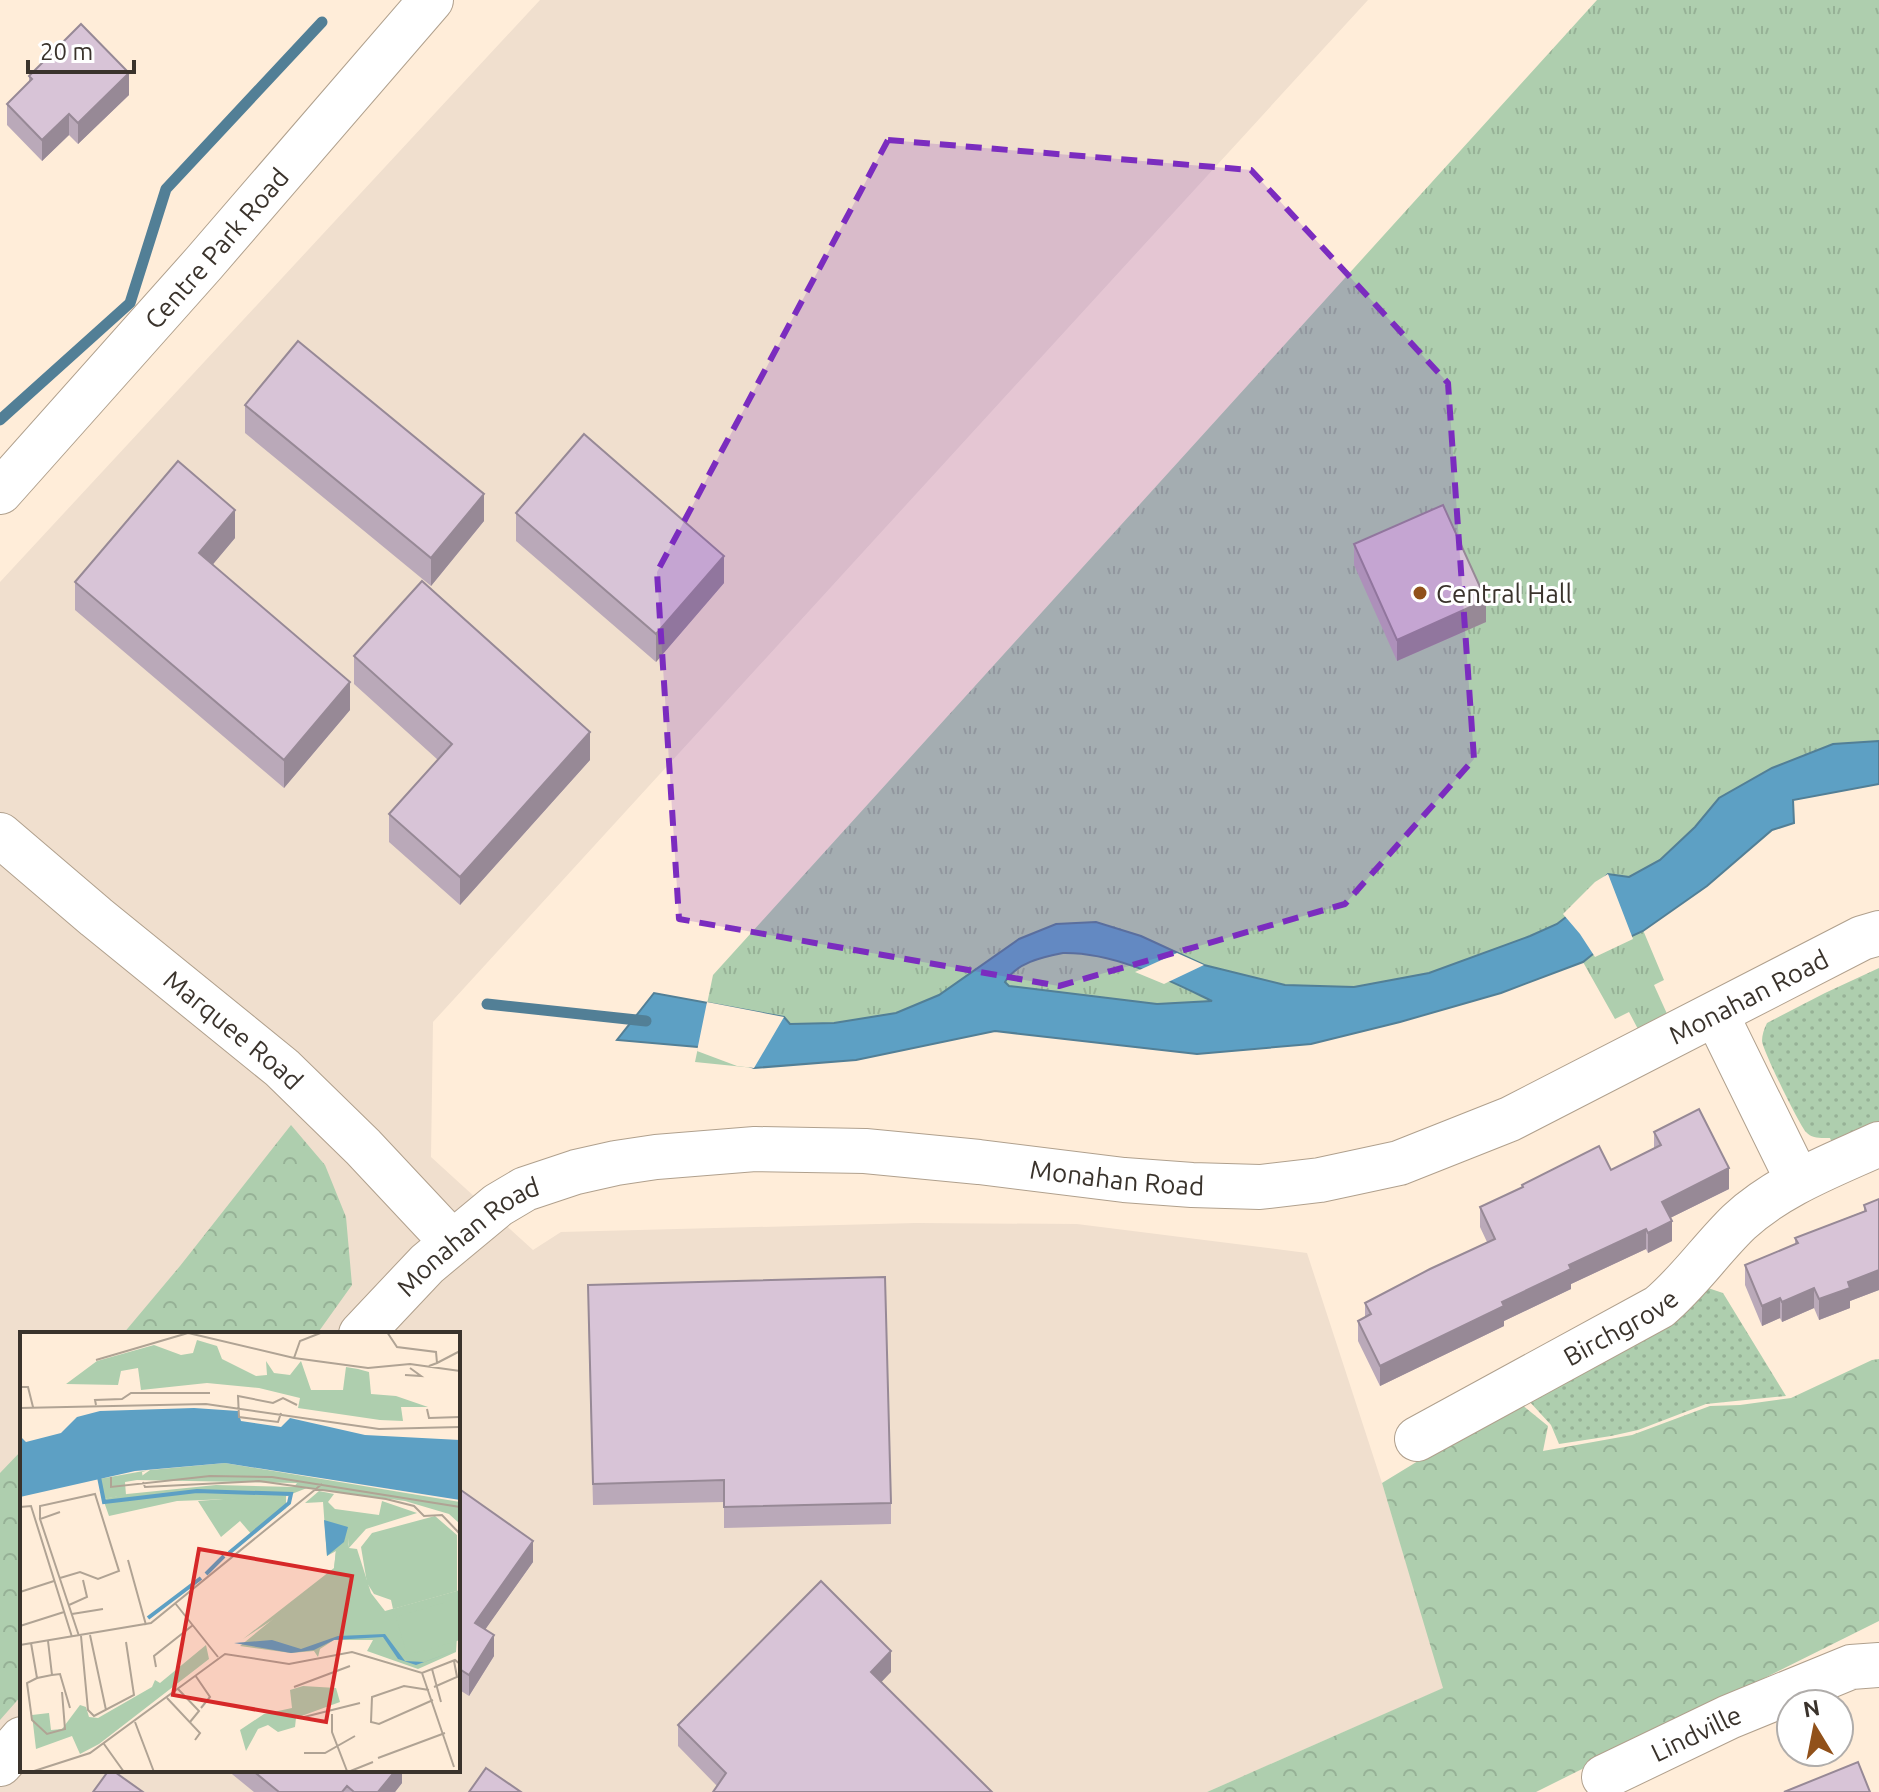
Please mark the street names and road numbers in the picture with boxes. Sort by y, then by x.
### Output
street label: Centre Park Road [138,162,294,334]
street label: Monahan Road [1664,943,1833,1049]
street label: Marquee Road [159,964,309,1095]
street label: Monahan Road [1028,1154,1205,1200]
street label: Monahan Road [391,1171,543,1301]
street label: Birchgrove [1558,1283,1683,1371]
street label: Lindville [1646,1699,1745,1767]

